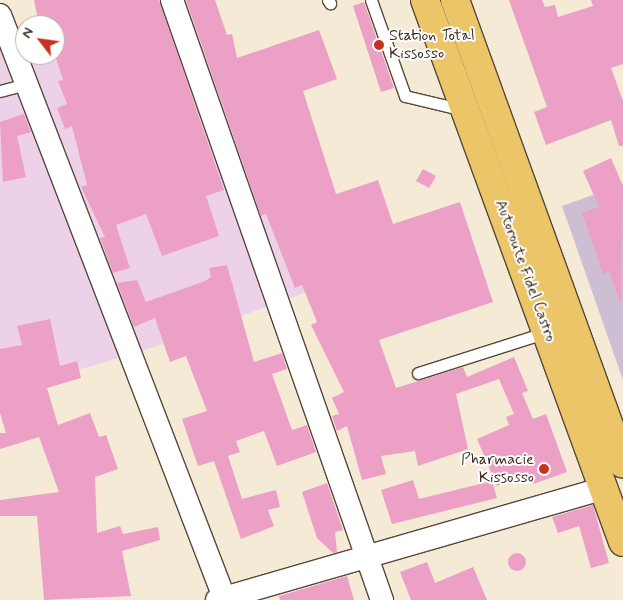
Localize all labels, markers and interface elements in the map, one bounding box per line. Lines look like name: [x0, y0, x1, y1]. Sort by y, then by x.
north arrow: [15, 15, 65, 65]
text: N: [18, 24, 38, 42]
place label: Station Total Kissosso: [389, 26, 471, 64]
marker: Station Total Kissosso: [373, 39, 385, 51]
street label: Autoroute Fidel Castro: [490, 197, 560, 345]
place label: Pharmacie Kissosso: [461, 450, 534, 488]
marker: Pharmacie Kissosso: [538, 463, 550, 475]

